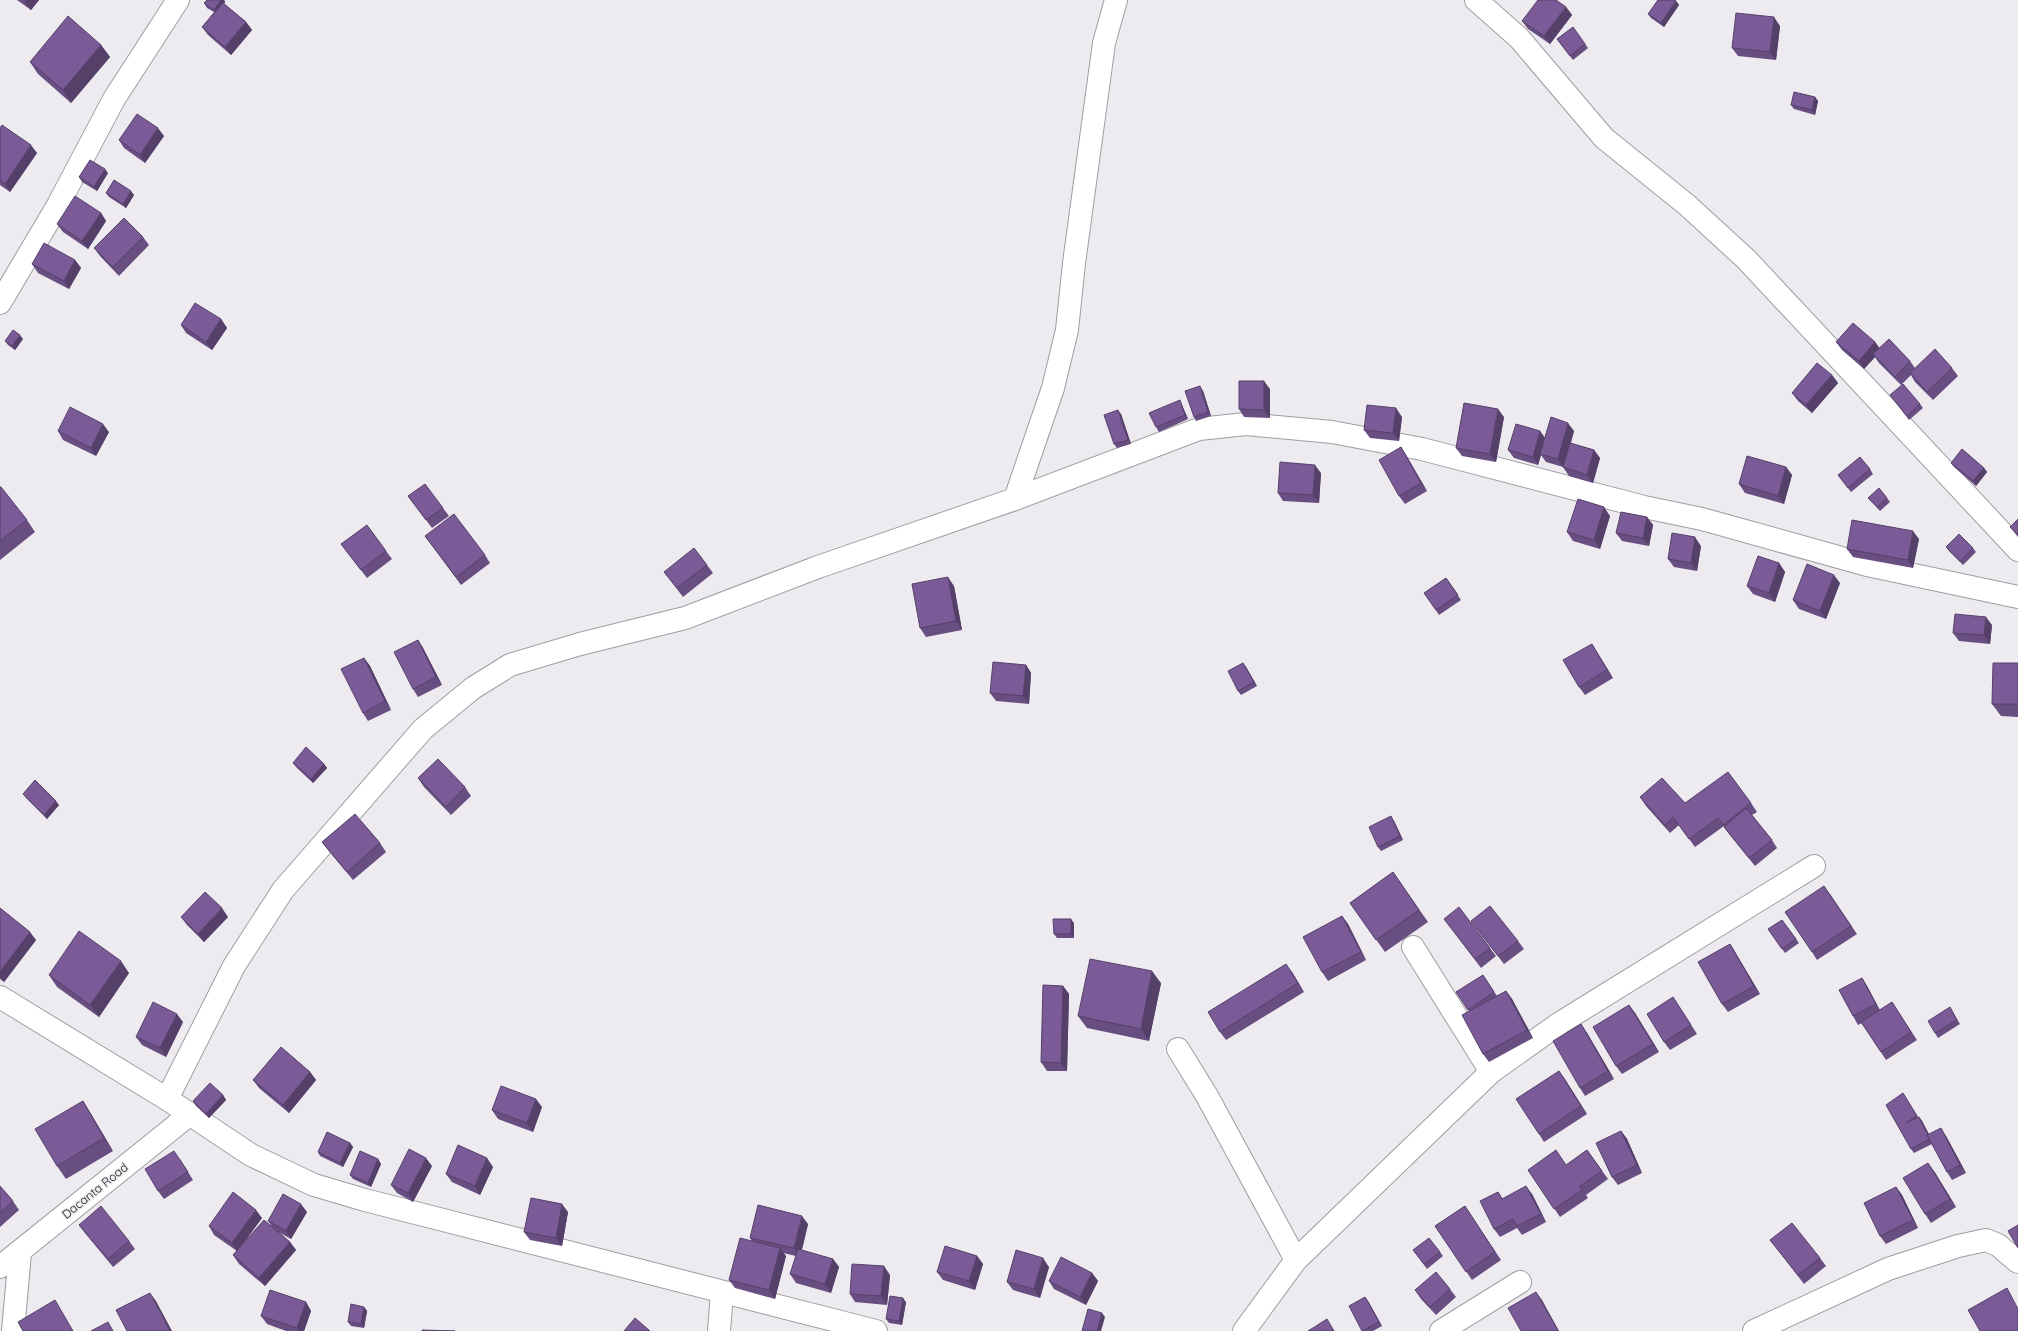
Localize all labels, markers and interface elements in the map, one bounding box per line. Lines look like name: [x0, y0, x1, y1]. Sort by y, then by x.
street label: Dacanta Road: [59, 1159, 131, 1222]

